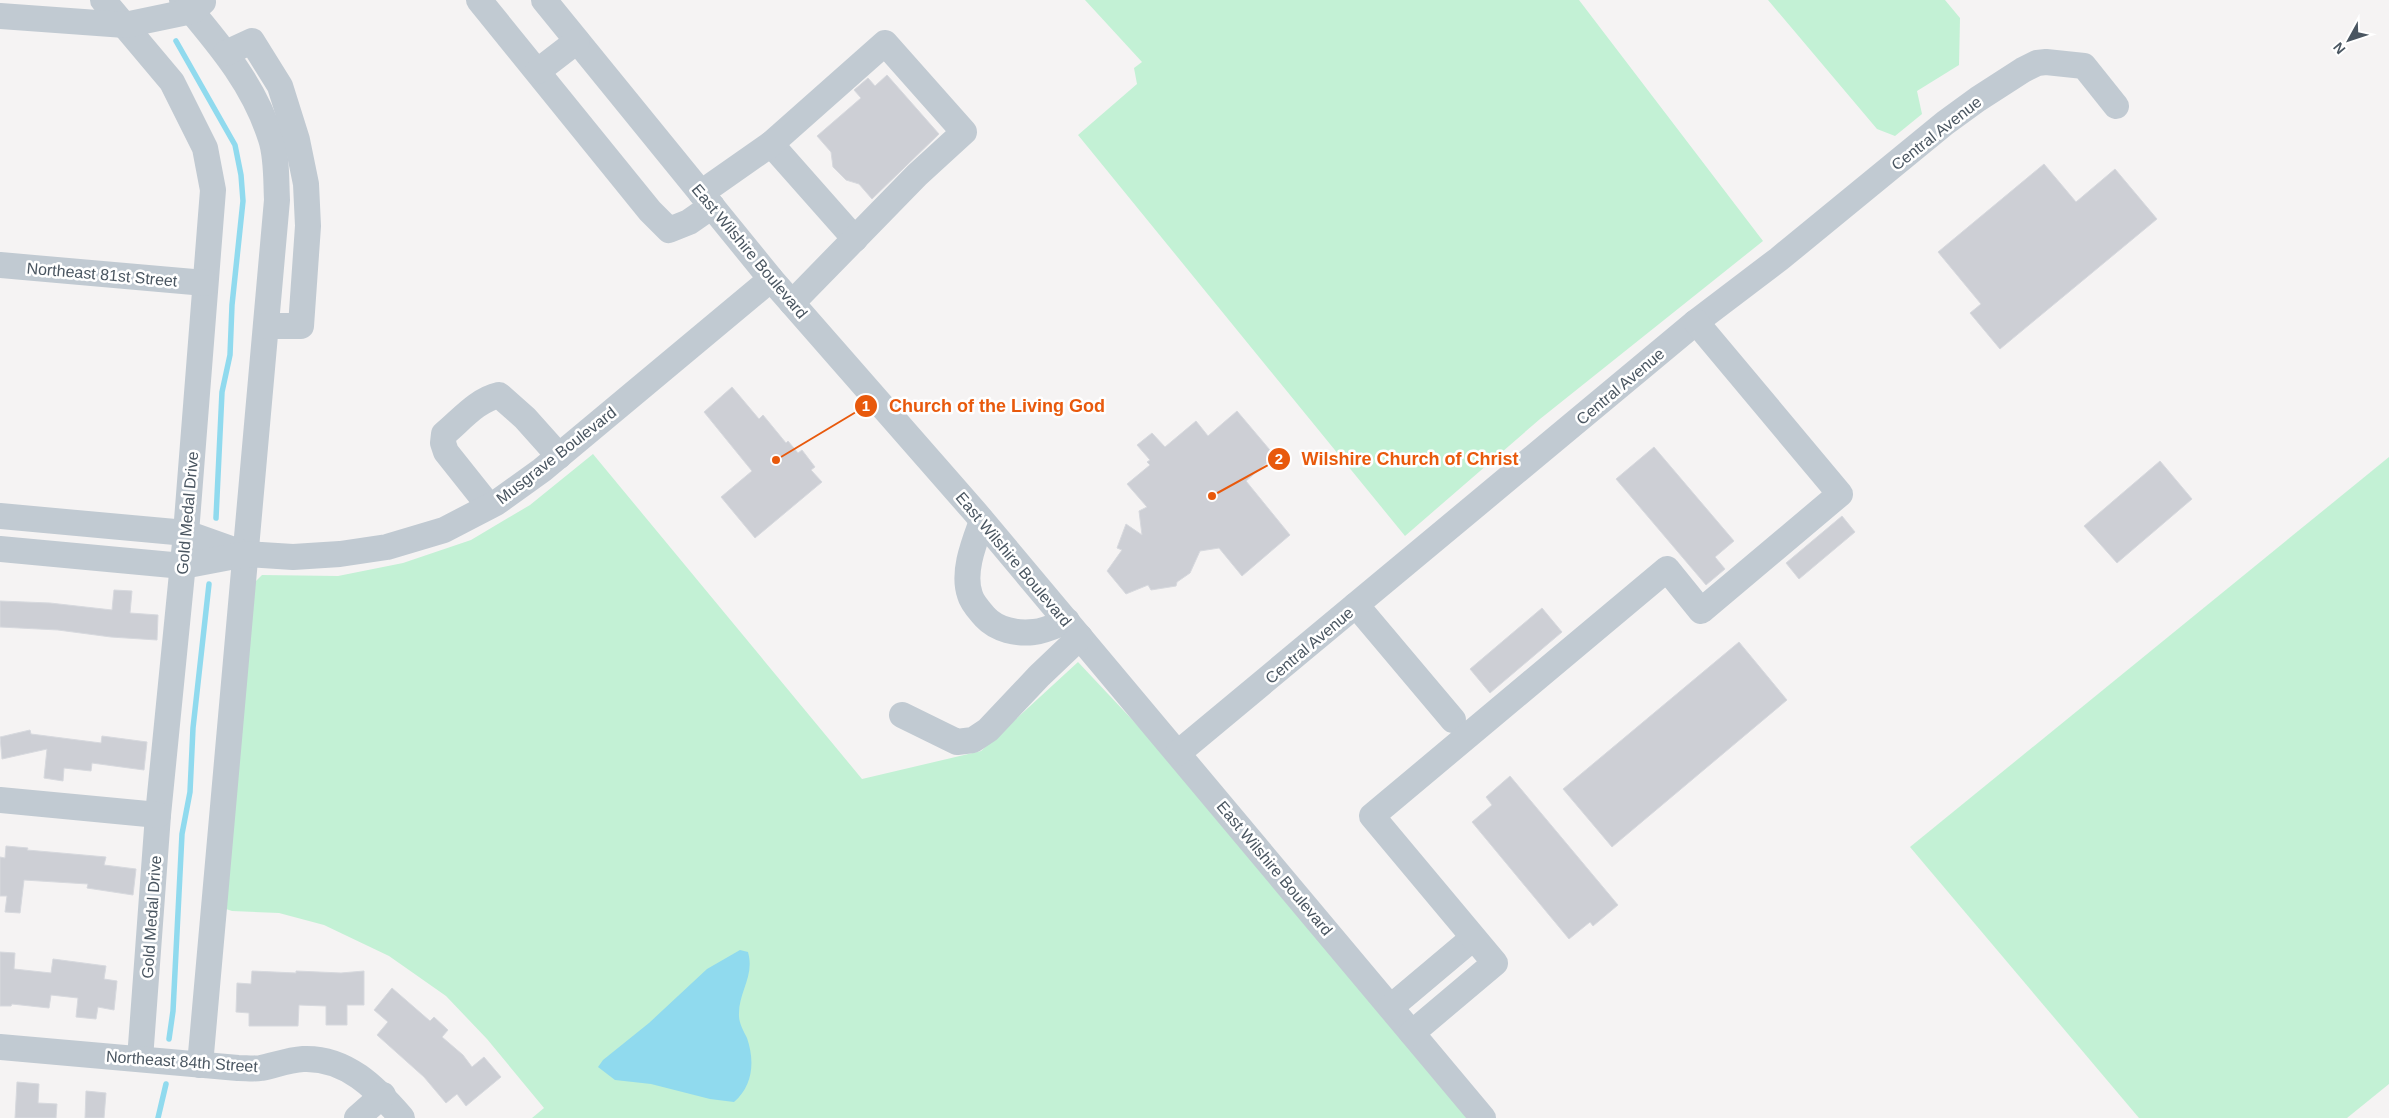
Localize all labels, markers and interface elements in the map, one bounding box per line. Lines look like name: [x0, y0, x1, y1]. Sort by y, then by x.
north arrow: [2324, 15, 2374, 65]
text: N: [2330, 39, 2348, 57]
street label: Central Avenue: [1888, 93, 1985, 174]
street label: East Wilshire Boulevard: [689, 181, 811, 322]
street label: Northeast 81st Street: [26, 259, 179, 290]
street label: Central Avenue: [1573, 345, 1668, 428]
callout: Church of the Living God: [854, 389, 1115, 422]
text: Church of the Living God: [889, 396, 1105, 416]
text: 1: [862, 397, 870, 414]
street label: Musgrave Boulevard: [493, 404, 619, 507]
callout: Wilshire Church of Christ: [1267, 442, 1529, 475]
text: Wilshire Church of Christ: [1302, 449, 1518, 469]
text: 2: [1275, 450, 1283, 467]
street label: Gold Medal Drive: [174, 451, 201, 575]
street label: East Wilshire Boulevard: [953, 489, 1075, 630]
street label: Central Avenue: [1262, 604, 1357, 687]
street label: East Wilshire Boulevard: [1214, 798, 1336, 939]
street label: Gold Medal Drive: [139, 855, 164, 979]
street label: Northeast 84th Street: [106, 1048, 259, 1075]

